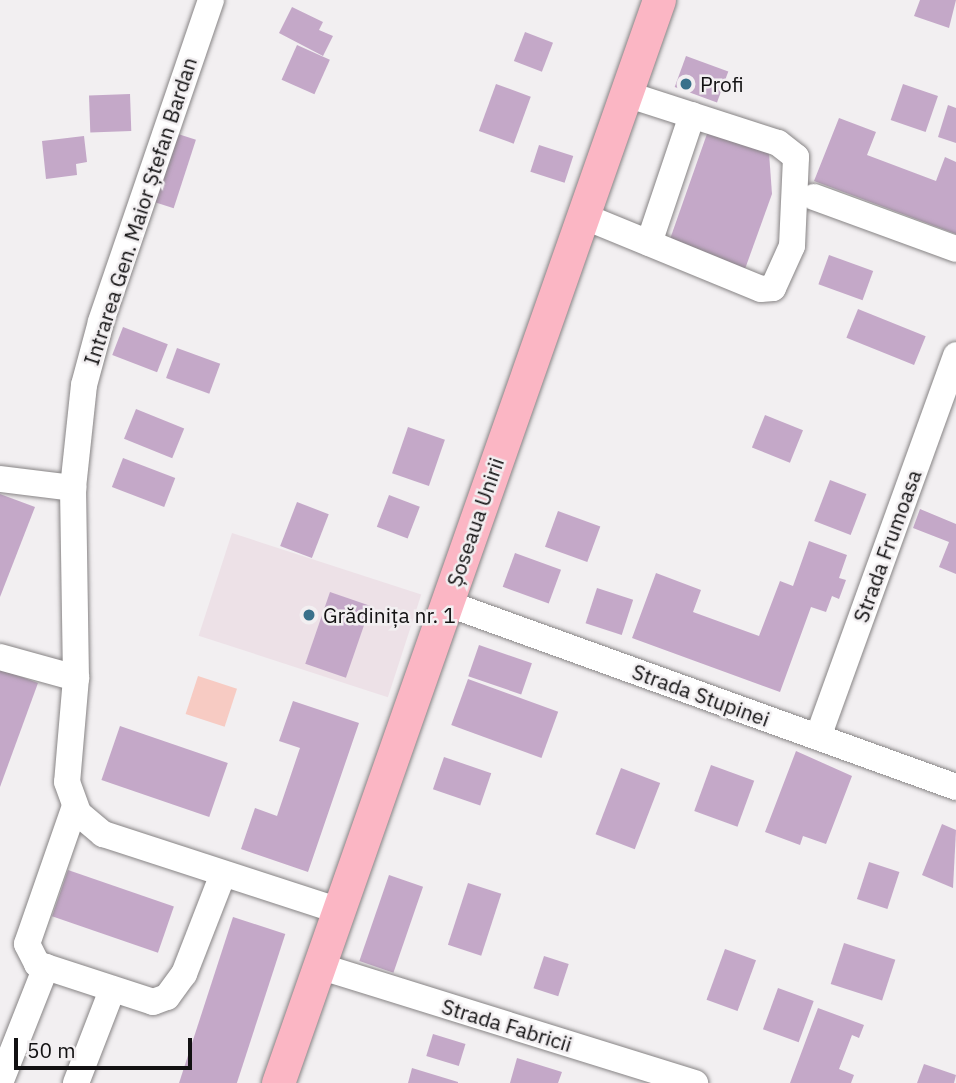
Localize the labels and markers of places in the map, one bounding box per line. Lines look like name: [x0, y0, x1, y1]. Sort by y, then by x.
place label: Profi: [700, 71, 744, 97]
marker: Profi: [678, 76, 694, 92]
place label: Grădinița nr. 1: [323, 602, 456, 628]
marker: Grădinița nr. 1: [301, 607, 317, 623]

